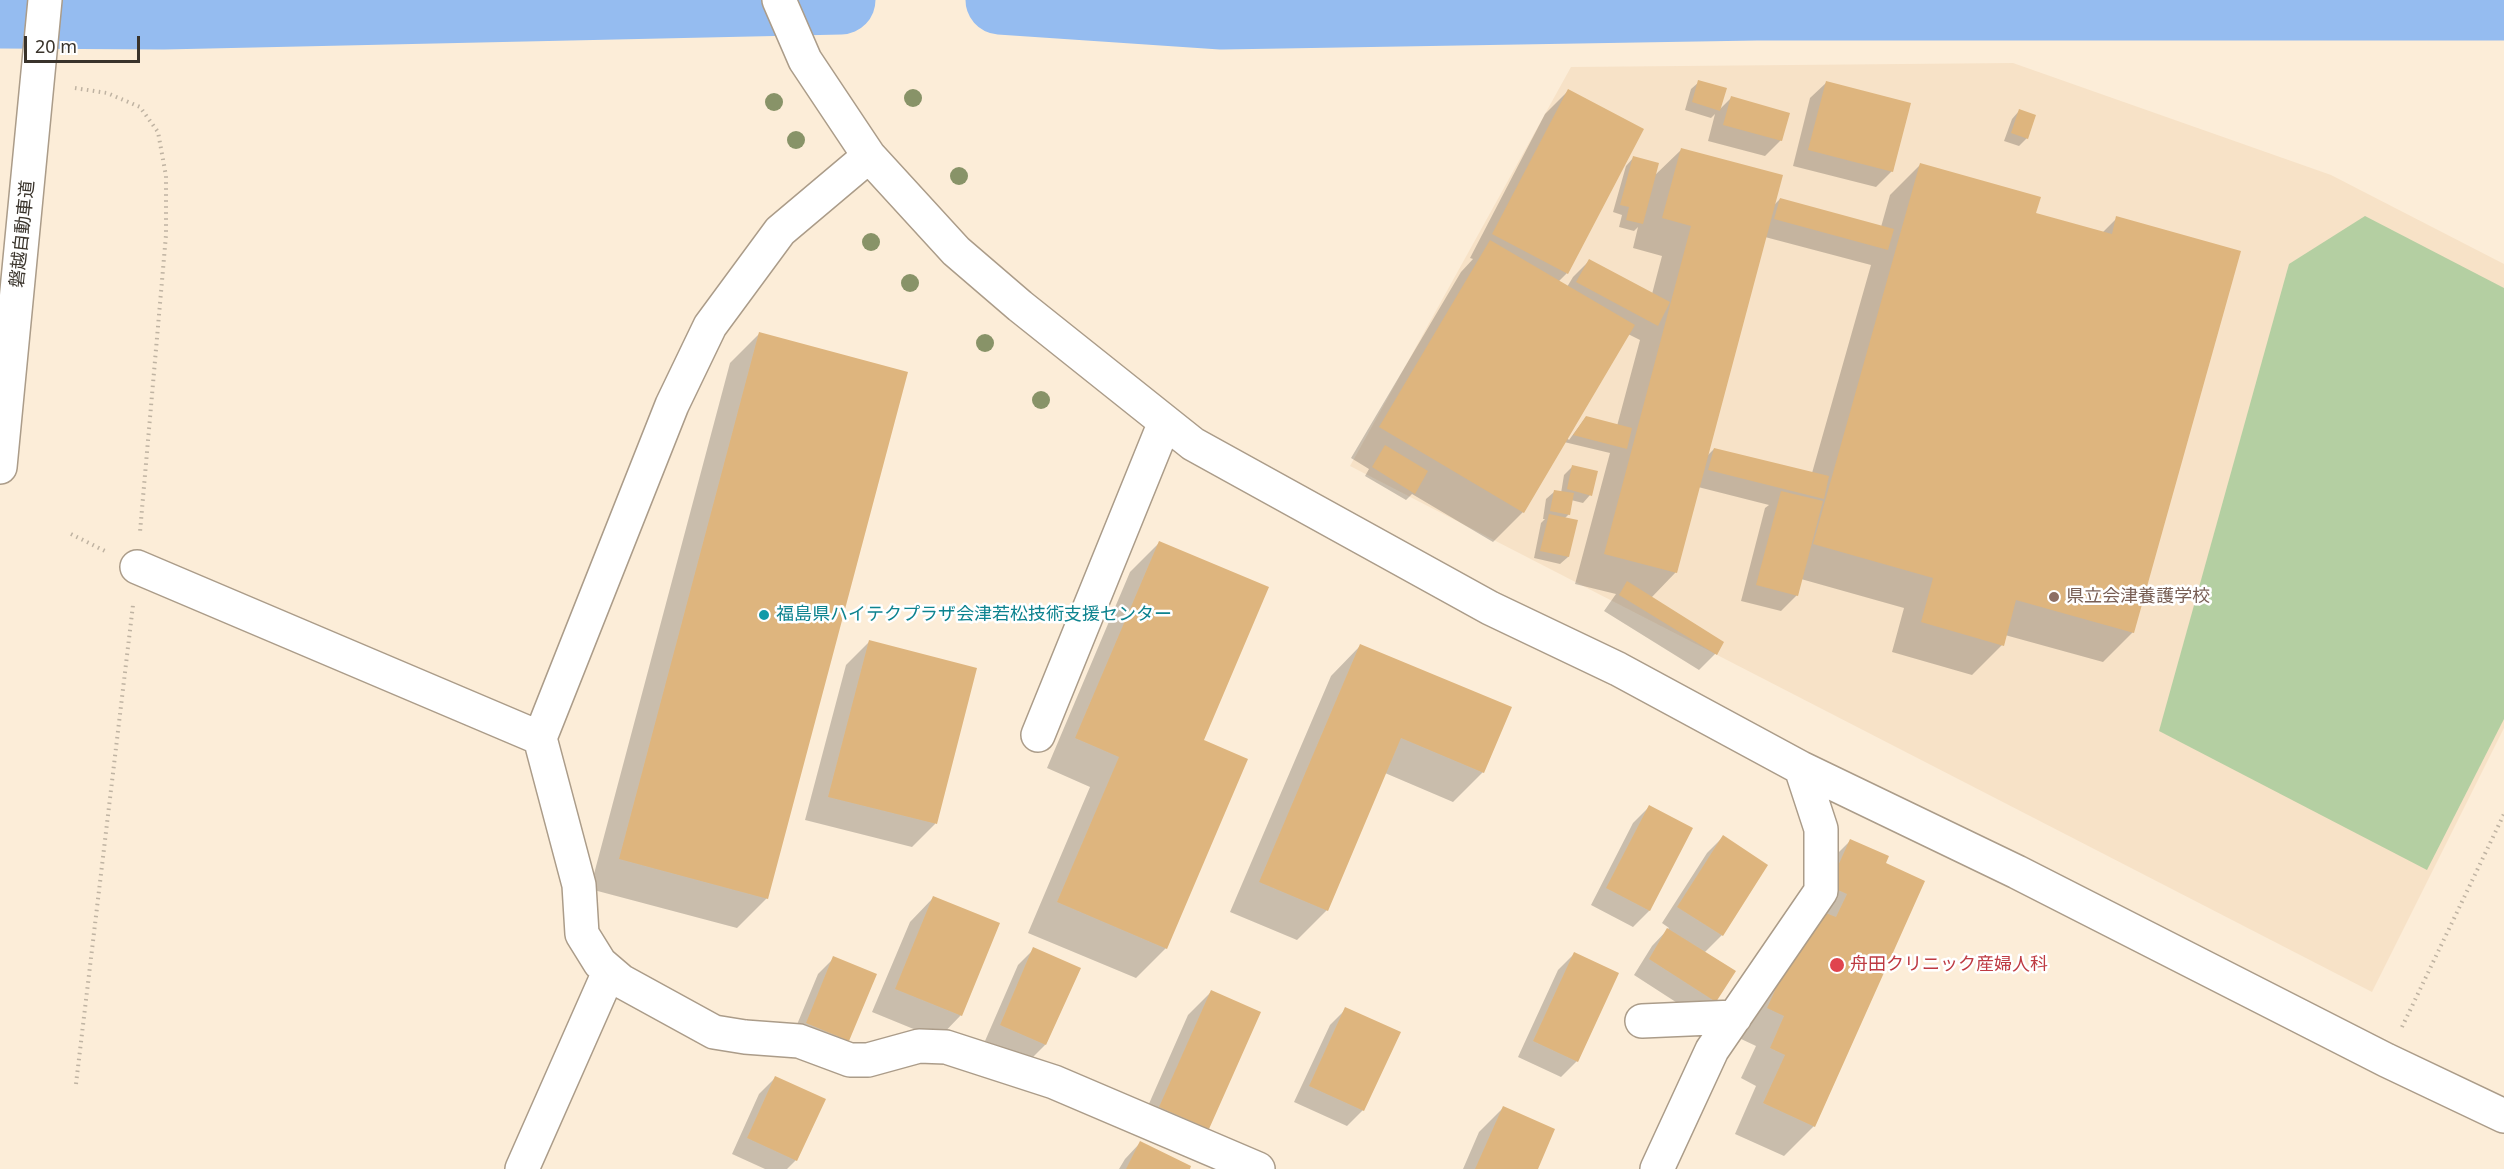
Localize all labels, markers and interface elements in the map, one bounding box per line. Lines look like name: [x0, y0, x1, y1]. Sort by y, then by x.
scale bar: [27, 24, 142, 62]
text: 20 m: [35, 34, 77, 58]
street label: 磐越自動車道: [7, 179, 39, 289]
place label: 県立会津養護学校: [2066, 586, 2210, 608]
marker: 県立会津養護学校: [2047, 590, 2061, 604]
place label: 福島県ハイテクプラザ会津若松技術支援センター: [776, 604, 1172, 626]
marker: 福島県ハイテクプラザ会津若松技術支援センター: [757, 608, 771, 622]
place label: 舟田クリニック産婦人科: [1850, 954, 2048, 976]
marker: 舟田クリニック産婦人科: [1828, 956, 1846, 974]

